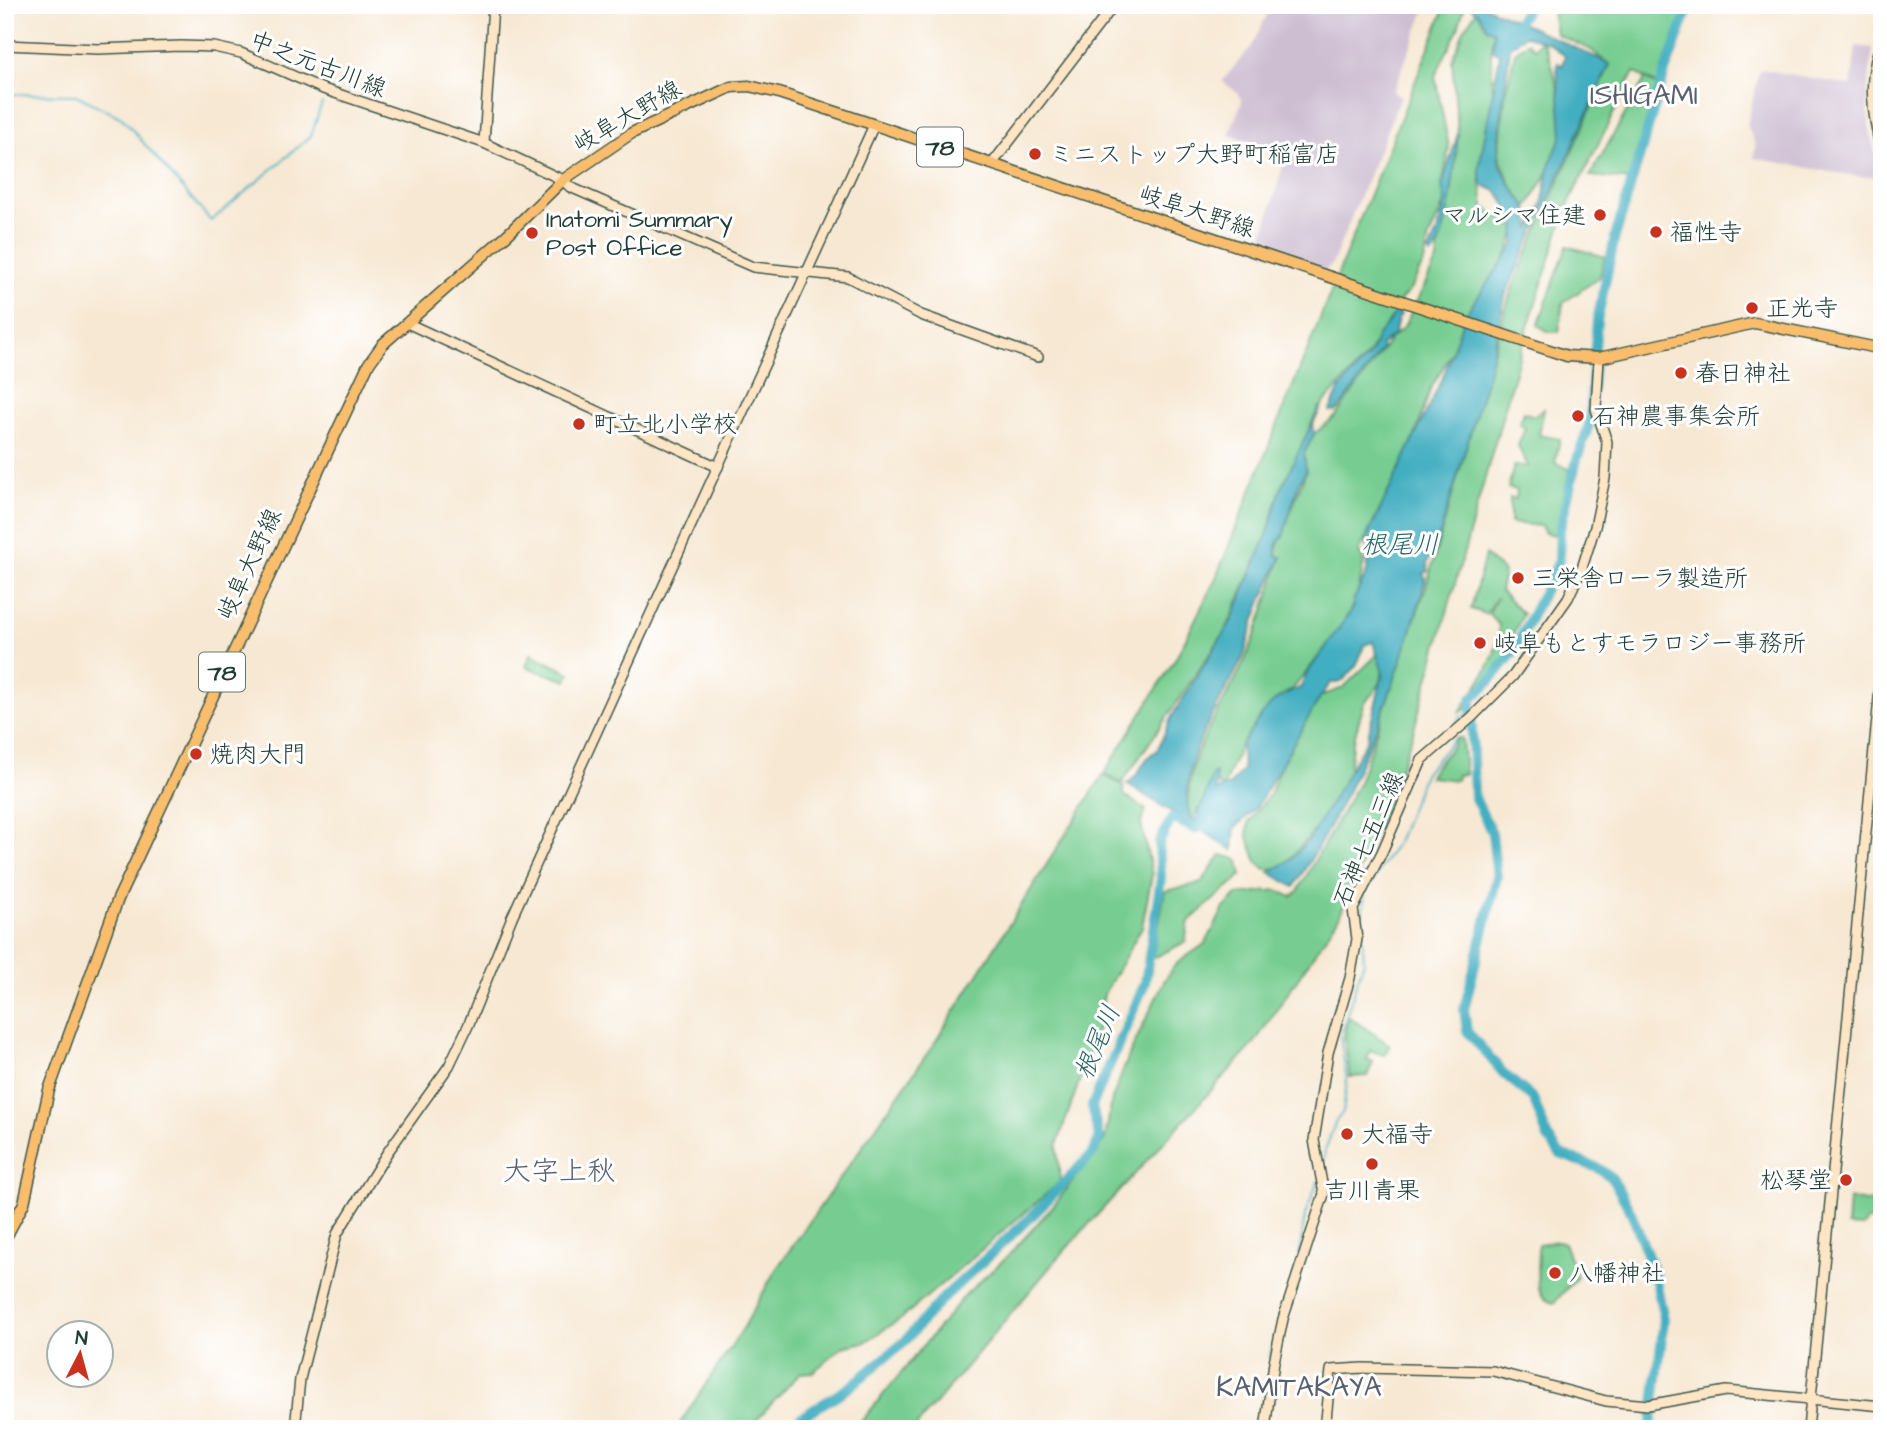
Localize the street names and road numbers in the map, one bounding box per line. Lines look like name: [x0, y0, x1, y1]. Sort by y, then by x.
street label: 中之元古川線: [244, 23, 391, 107]
street label: 岐阜大野線: [567, 72, 688, 162]
road number: 78: [917, 128, 963, 166]
street label: 岐阜大野線: [1134, 177, 1259, 247]
street label: 岐阜大野線: [209, 503, 291, 626]
road number: 78: [199, 652, 245, 692]
street label: 石神七五三線: [1325, 766, 1413, 912]

